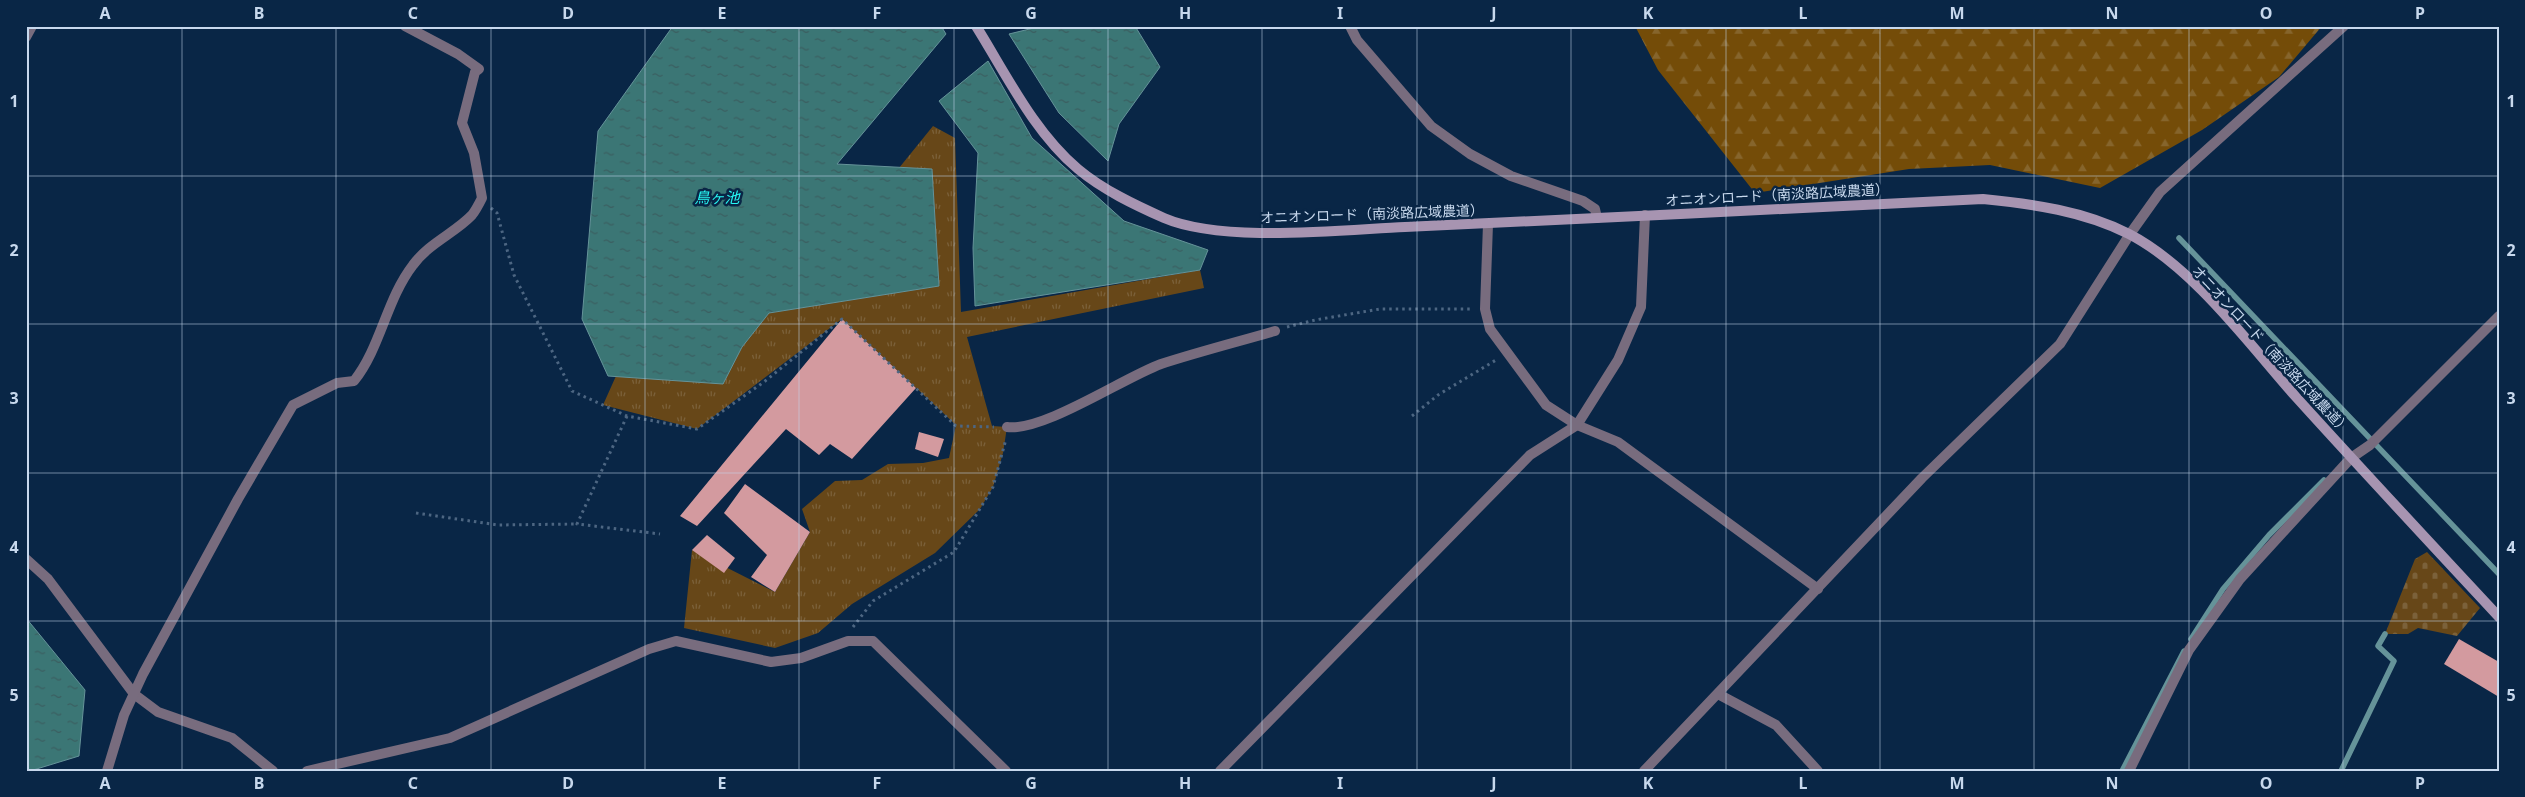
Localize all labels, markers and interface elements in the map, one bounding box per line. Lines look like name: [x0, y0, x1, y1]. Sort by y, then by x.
text: A: [99, 2, 111, 24]
text: B: [254, 2, 264, 24]
text: C: [408, 2, 418, 24]
text: D: [562, 2, 574, 24]
text: E: [718, 2, 727, 24]
text: F: [873, 2, 881, 24]
text: G: [1025, 2, 1037, 24]
text: H: [1179, 2, 1191, 24]
text: I: [1337, 2, 1343, 24]
text: J: [1489, 2, 1497, 24]
text: K: [1643, 2, 1654, 24]
text: L: [1799, 2, 1808, 24]
text: M: [1949, 2, 1965, 24]
text: N: [2105, 2, 2119, 24]
text: O: [2260, 2, 2272, 24]
text: P: [2415, 2, 2425, 24]
text: 1: [9, 90, 19, 112]
text: 1: [2506, 90, 2516, 112]
street label: オニオンロード（南淡路広域農道）: [1665, 179, 1889, 210]
water label: 鳥ヶ池: [694, 187, 741, 207]
street label: オニオンロード（南淡路広域農道）: [1260, 200, 1484, 227]
text: 2: [9, 239, 19, 261]
text: 2: [2506, 239, 2516, 261]
street label: オニオンロード（南淡路広域農道）: [2188, 261, 2355, 438]
text: 3: [9, 387, 19, 409]
text: 3: [2506, 387, 2516, 409]
text: 4: [9, 536, 19, 558]
text: 4: [2506, 536, 2516, 558]
text: 5: [9, 684, 19, 706]
text: 5: [2506, 684, 2516, 706]
text: A: [99, 772, 111, 794]
text: B: [254, 772, 264, 794]
text: C: [408, 772, 418, 794]
text: D: [562, 772, 574, 794]
text: E: [718, 772, 727, 794]
text: F: [873, 772, 881, 794]
text: G: [1025, 772, 1037, 794]
text: H: [1179, 772, 1191, 794]
text: I: [1337, 772, 1343, 794]
text: J: [1489, 772, 1497, 794]
text: K: [1643, 772, 1654, 794]
text: L: [1799, 772, 1808, 794]
text: M: [1949, 772, 1965, 794]
text: N: [2105, 772, 2119, 794]
text: O: [2260, 772, 2272, 794]
text: P: [2415, 772, 2425, 794]

